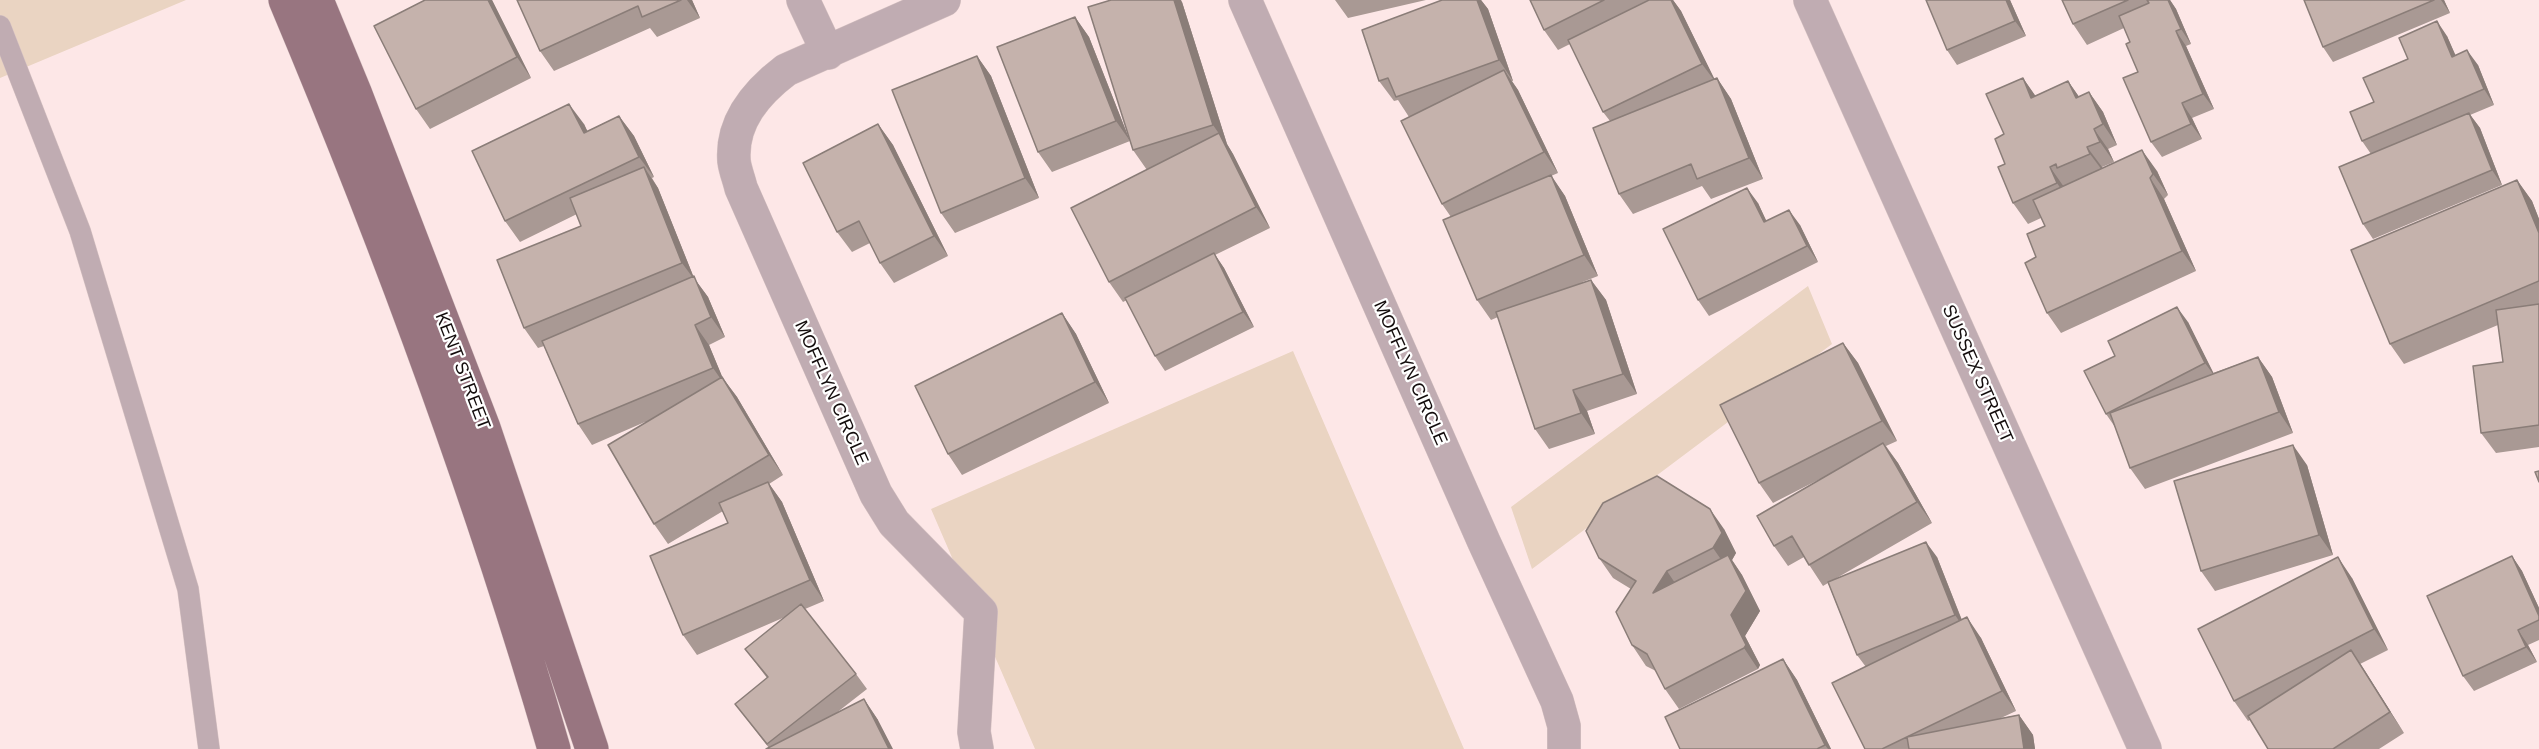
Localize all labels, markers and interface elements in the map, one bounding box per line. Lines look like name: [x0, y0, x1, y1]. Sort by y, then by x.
street label: MOFFLYN CIRCLE: [1368, 297, 1452, 449]
street label: SUSSEX STREET: [1937, 302, 2017, 446]
street label: KENT STREET: [430, 309, 494, 433]
street label: MOFFLYN CIRCLE: [789, 317, 873, 469]

